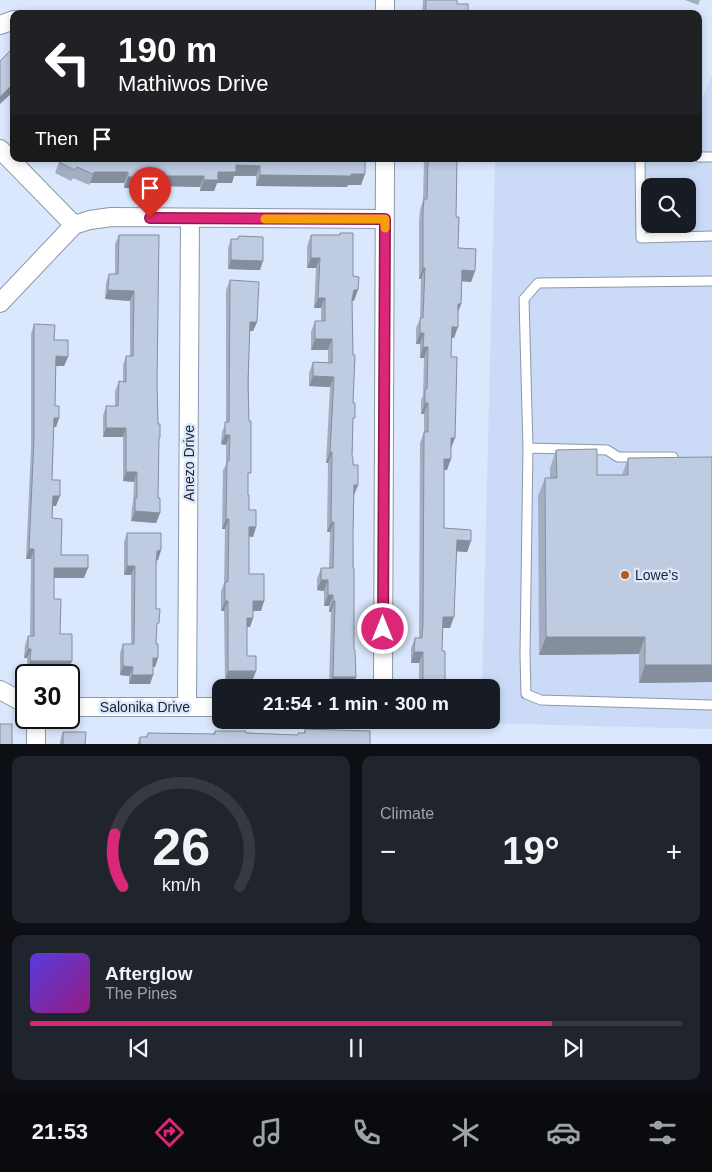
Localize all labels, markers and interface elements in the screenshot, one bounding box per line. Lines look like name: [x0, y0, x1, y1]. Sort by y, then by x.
icon: left: [35, 30, 100, 95]
text: 190 m: [118, 30, 217, 69]
text: Mathiwos Drive: [118, 71, 268, 96]
icon: arrive: [88, 125, 116, 153]
text: Then: [35, 128, 78, 149]
pin: [129, 167, 171, 218]
icon: arrive: [136, 174, 164, 202]
map controls: [641, 178, 696, 233]
button: search: [641, 178, 696, 233]
street label: Anezo Drive: [181, 425, 197, 501]
place label: Lowe's: [635, 567, 678, 583]
marker: Lowe's: [619, 569, 631, 581]
position arrow: [356, 602, 408, 654]
speed limit sign: 30: [15, 664, 80, 729]
text: 21:54 · 1 min · 300 m: [263, 693, 449, 714]
street label: Salonika Drive: [100, 699, 190, 715]
text: Climate: [380, 805, 434, 822]
text: 26: [152, 818, 210, 876]
text: 19°: [502, 830, 560, 872]
text: −: [380, 836, 396, 867]
text: +: [666, 836, 682, 867]
text: km/h: [162, 875, 200, 895]
text: Afterglow: [105, 963, 193, 984]
text: The Pines: [105, 985, 177, 1002]
icon: previous: [125, 1034, 153, 1062]
icon: pause: [342, 1034, 370, 1062]
icon: next: [559, 1034, 587, 1062]
icon: directions: [152, 1115, 187, 1150]
icon: music: [250, 1115, 285, 1150]
icon: phone: [349, 1115, 384, 1150]
icon: climate: [448, 1115, 483, 1150]
icon: car: [546, 1115, 581, 1150]
icon: filters: [645, 1115, 680, 1150]
text: 21:53: [32, 1119, 88, 1144]

